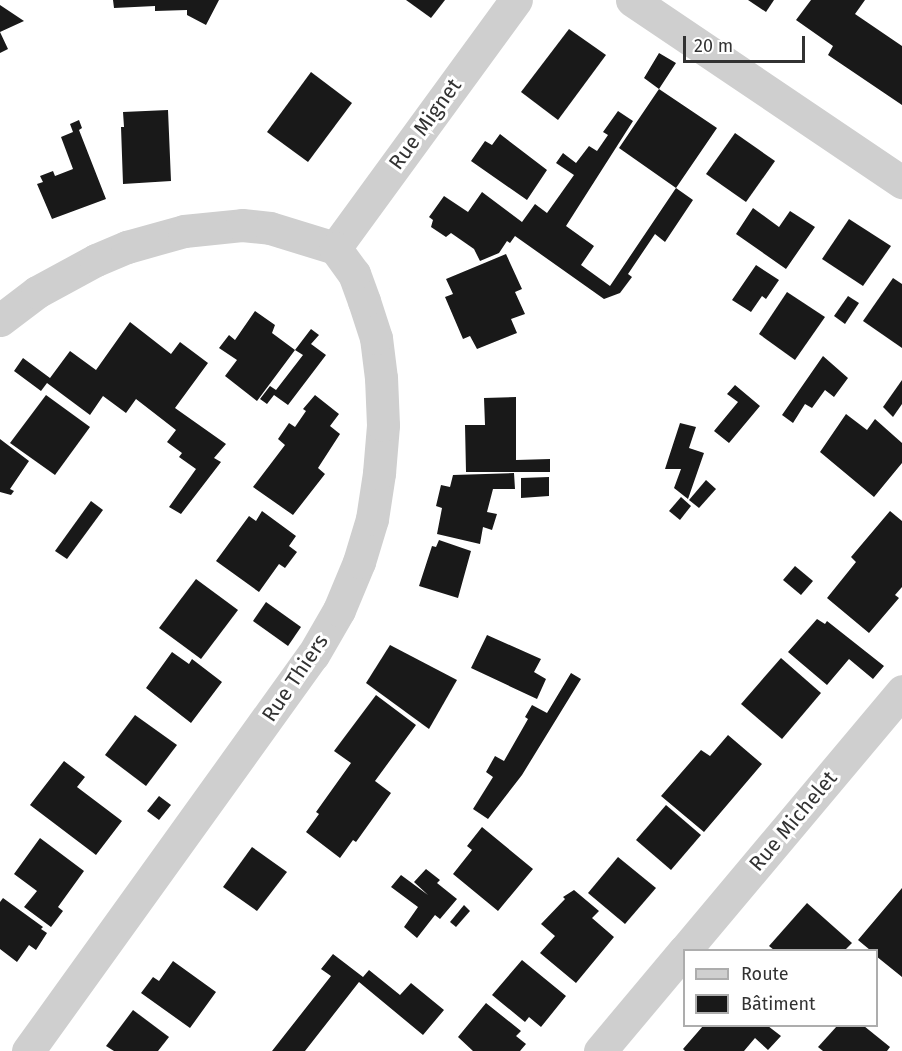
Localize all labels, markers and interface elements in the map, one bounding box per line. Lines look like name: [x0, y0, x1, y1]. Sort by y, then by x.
scale bar: [686, 24, 808, 62]
text: 20 m: [694, 35, 733, 57]
street label: Rue Mignet: [384, 74, 466, 174]
street label: Rue Thiers: [257, 629, 333, 727]
street label: Rue Michelet: [744, 766, 842, 876]
legend: [683, 949, 878, 1027]
text: Route: [741, 963, 789, 985]
text: Bâtiment: [741, 993, 816, 1015]

